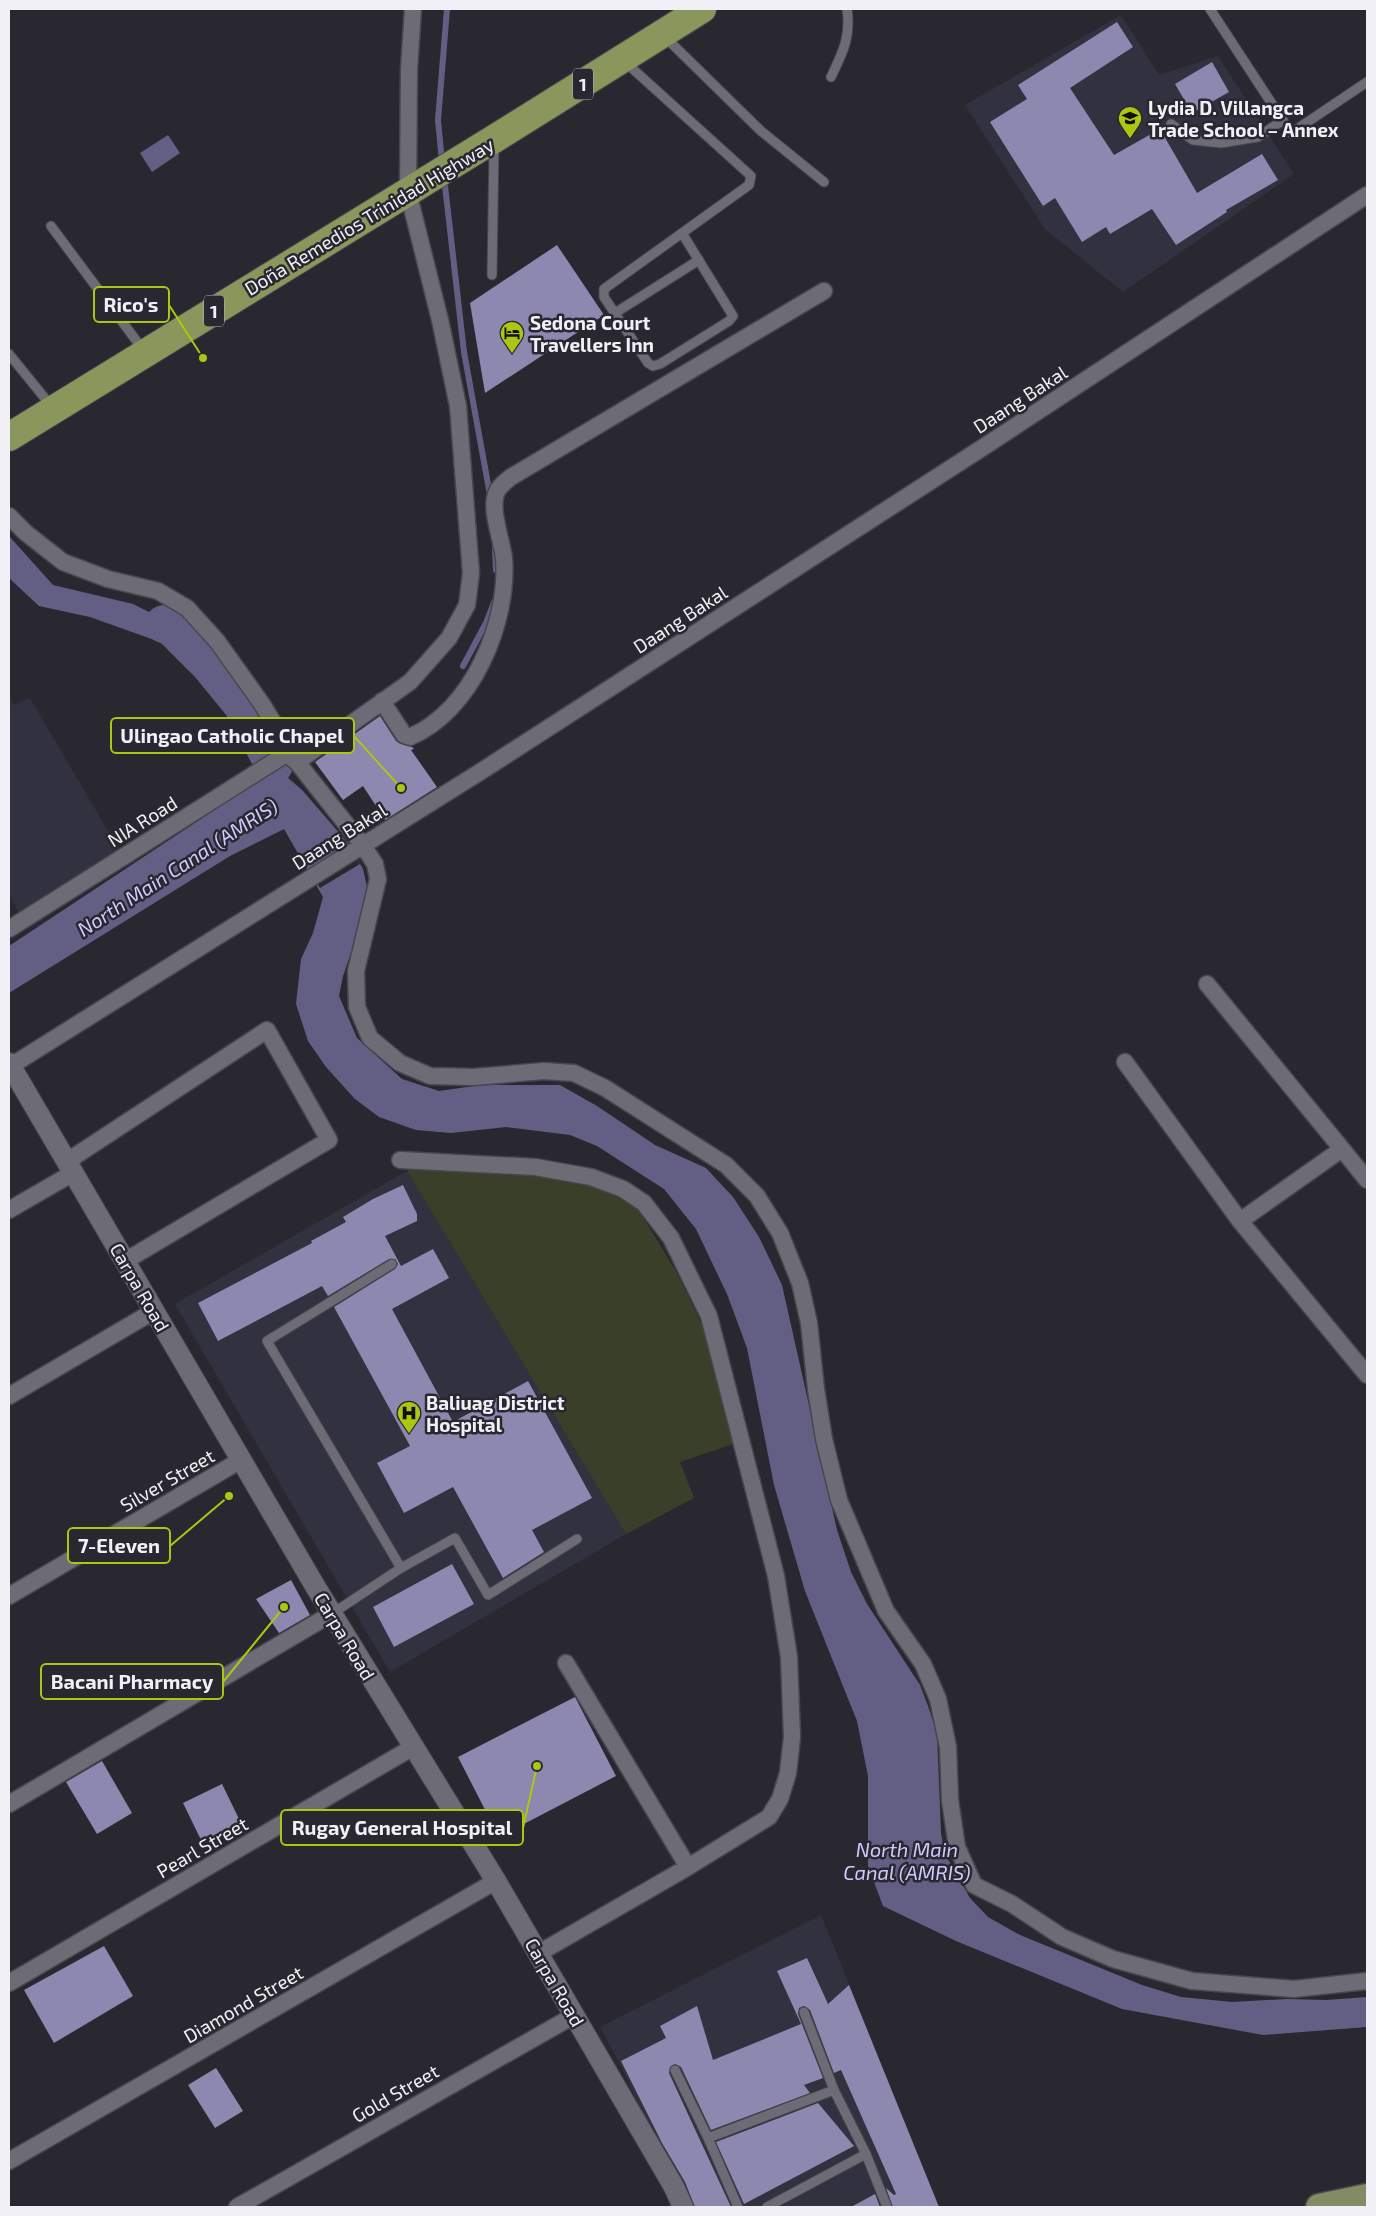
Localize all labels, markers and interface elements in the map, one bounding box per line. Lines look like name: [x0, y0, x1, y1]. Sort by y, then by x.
road number: 1: [573, 68, 593, 100]
place label: Lydia D. Villangca Trade School – Annex: [1148, 96, 1339, 141]
school or university icon: Lydia D. Villangca Trade School – Annex: [1117, 105, 1143, 139]
street label: Doña Remedios Trinidad Highway: [240, 132, 498, 300]
callout: Rico's: [94, 287, 169, 322]
text: Rico's: [104, 292, 158, 316]
road number: 1: [204, 296, 224, 326]
place label: Sedona Court Travellers Inn: [530, 311, 654, 356]
hotel icon: Sedona Court Travellers Inn: [499, 320, 525, 354]
street label: Daang Bakal: [969, 360, 1072, 438]
street label: Daang Bakal: [629, 580, 732, 658]
callout: Ulingao Catholic Chapel: [111, 718, 354, 753]
text: Ulingao Catholic Chapel: [120, 723, 344, 747]
street label: NIA Road: [103, 791, 181, 851]
water label: North Main Canal (AMRIS): [72, 793, 282, 941]
street label: Daang Bakal: [287, 798, 391, 874]
street label: Carpa Road: [105, 1239, 175, 1335]
place label: Baliuag District Hospital: [426, 1391, 565, 1436]
hospital icon: Baliuag District Hospital: [396, 1400, 422, 1434]
street label: Silver Street: [116, 1444, 218, 1516]
callout: 7-Eleven: [68, 1528, 170, 1563]
text: 7-Eleven: [78, 1533, 160, 1557]
street label: Carpa Road: [310, 1588, 380, 1684]
callout: Bacani Pharmacy: [41, 1664, 223, 1699]
text: Bacani Pharmacy: [51, 1669, 214, 1694]
callout: Rugay General Hospital: [281, 1810, 523, 1845]
street label: Pearl Street: [152, 1812, 252, 1882]
text: Rugay General Hospital: [292, 1815, 513, 1840]
water label: North Main Canal (AMRIS): [843, 1837, 971, 1884]
street label: Carpa Road: [520, 1934, 590, 2030]
street label: Diamond Street: [179, 1960, 307, 2048]
street label: Gold Street: [348, 2059, 442, 2127]

